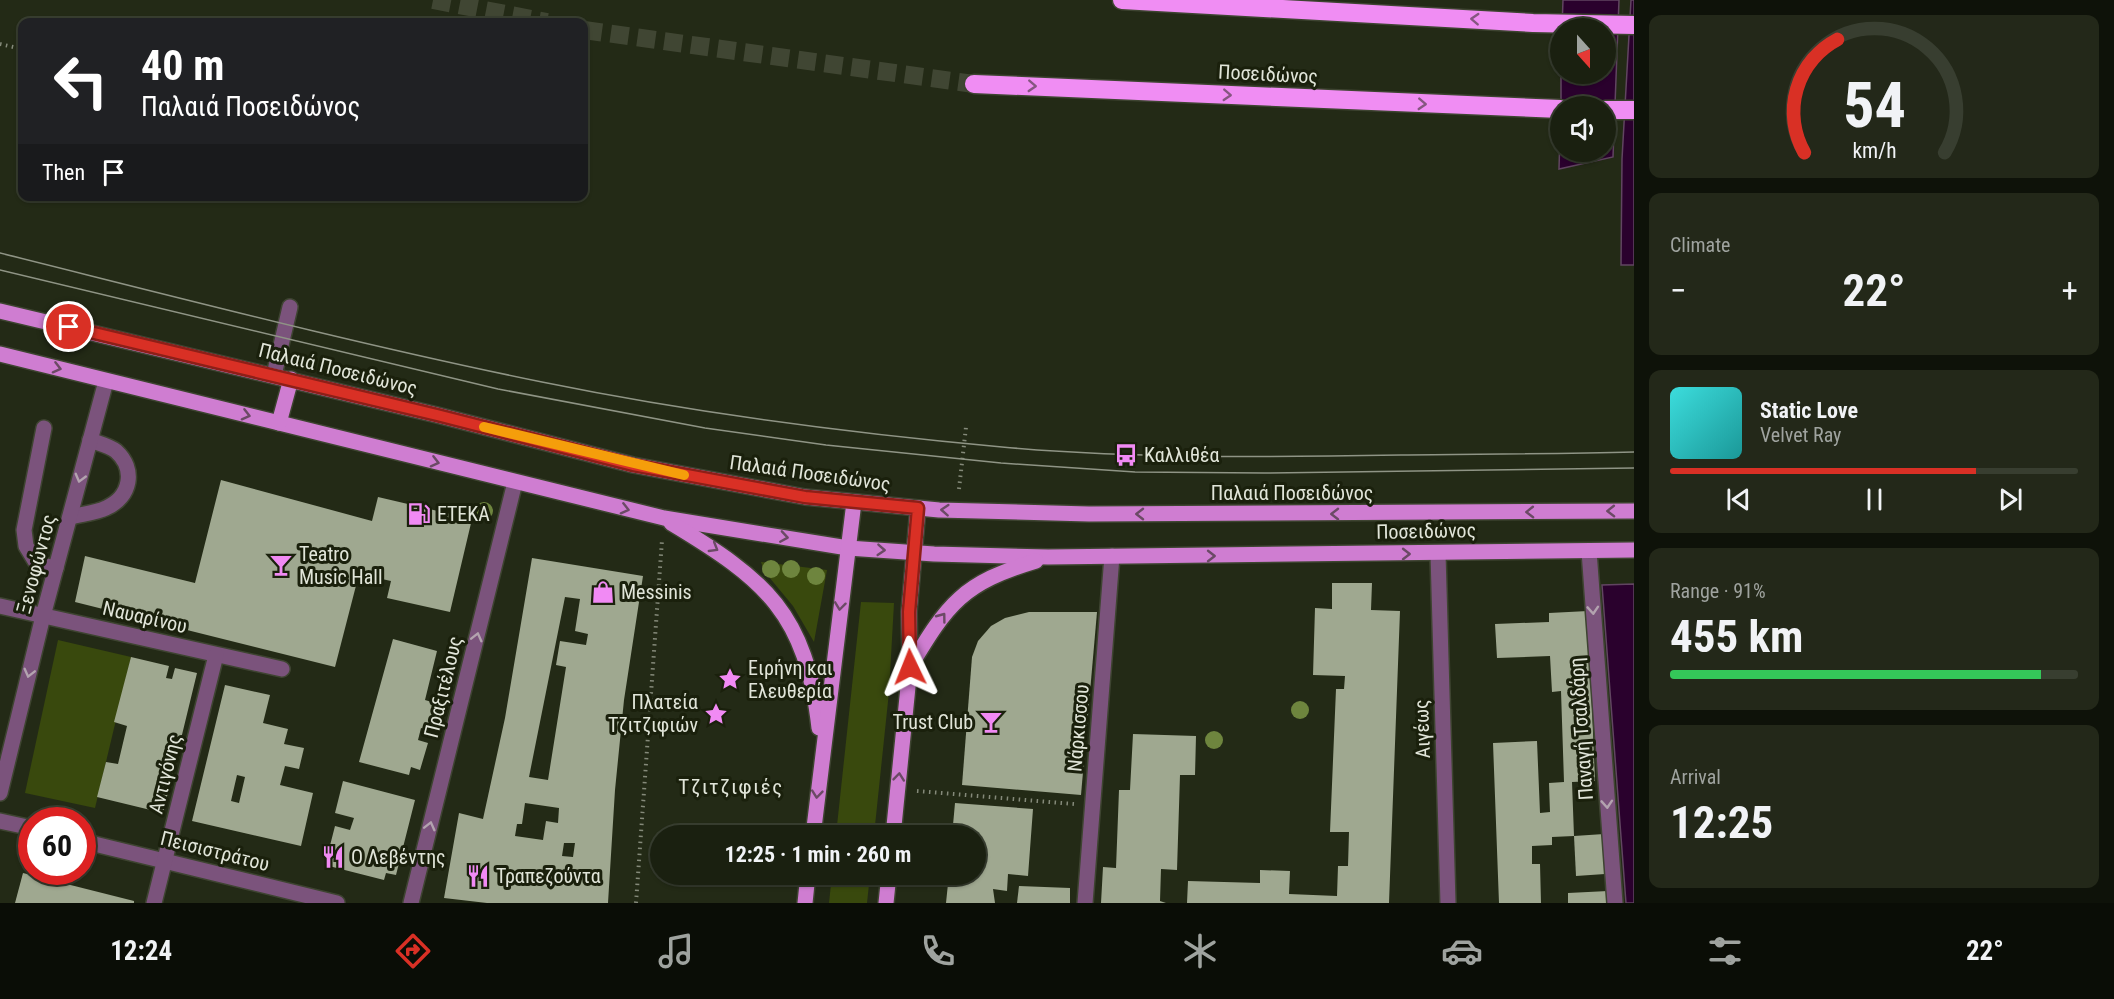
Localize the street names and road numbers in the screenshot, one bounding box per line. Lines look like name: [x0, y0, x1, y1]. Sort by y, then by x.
street label: Ποσειδώνος: [1217, 59, 1319, 89]
street label: Παλαιά Ποσειδώνος: [256, 338, 420, 400]
street label: Παλαιά Ποσειδώνος: [728, 450, 892, 496]
street label: Παλαιά Ποσειδώνος: [1211, 481, 1373, 505]
street label: Ξενοφώντος: [11, 512, 61, 616]
street label: Ποσειδώνος: [1376, 518, 1476, 544]
street label: Ναυαρίνου: [100, 596, 190, 638]
street label: Πραξιτέλους: [419, 634, 467, 740]
street label: Παναγή Τσαλδάρη: [1564, 657, 1598, 801]
street label: Νάρκισσου: [1062, 683, 1094, 773]
street label: Αιγέως: [1409, 699, 1435, 759]
street label: Αντιγόνης: [144, 732, 186, 816]
street label: Πεισιστράτου: [158, 826, 272, 876]

